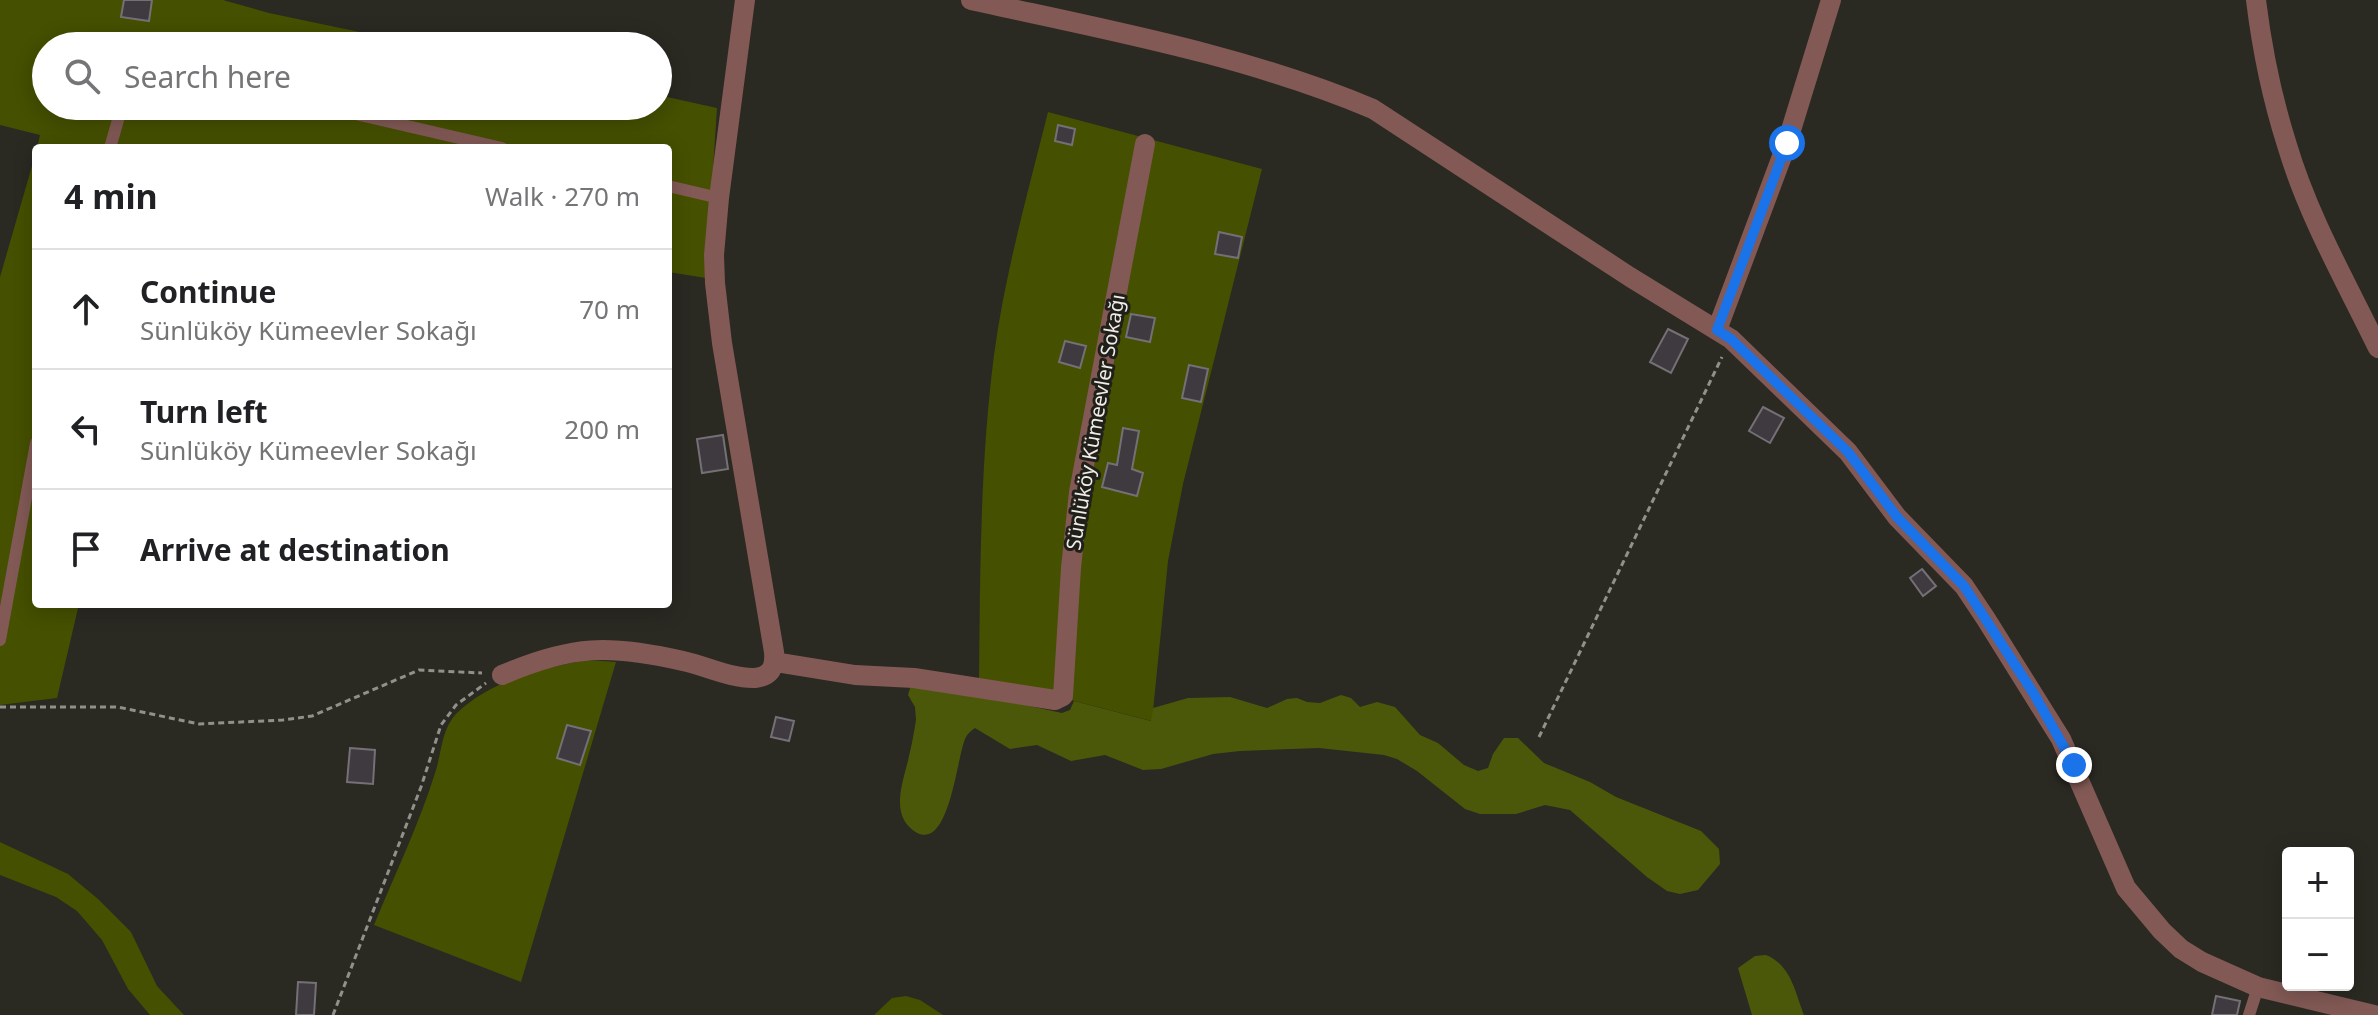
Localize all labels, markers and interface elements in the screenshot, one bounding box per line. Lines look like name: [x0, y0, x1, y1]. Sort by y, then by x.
search box: [32, 32, 672, 120]
icon: search: [60, 54, 104, 98]
text: Search here: [124, 56, 291, 97]
route start: [1769, 125, 1805, 161]
text: 4 min: [64, 173, 158, 219]
text: Walk · 270 m: [485, 178, 640, 214]
text: Continue: [140, 271, 276, 312]
icon: ahead: [64, 287, 108, 331]
text: 70 m: [579, 291, 640, 327]
street label: Sünlüköy Kümeevler Sokağı: [1059, 292, 1131, 552]
text: Sünlüköy Kümeevler Sokağı: [140, 312, 477, 348]
text: Turn left: [140, 391, 268, 432]
icon: left: [64, 407, 108, 451]
text: 200 m: [564, 411, 640, 447]
text: Sünlüköy Kümeevler Sokağı: [140, 432, 477, 468]
icon: arrive: [64, 527, 108, 571]
text: Arrive at destination: [140, 529, 450, 570]
route end: [2056, 747, 2092, 783]
map controls: [2282, 847, 2354, 991]
button: +: [2282, 847, 2354, 919]
button: −: [2282, 919, 2354, 991]

